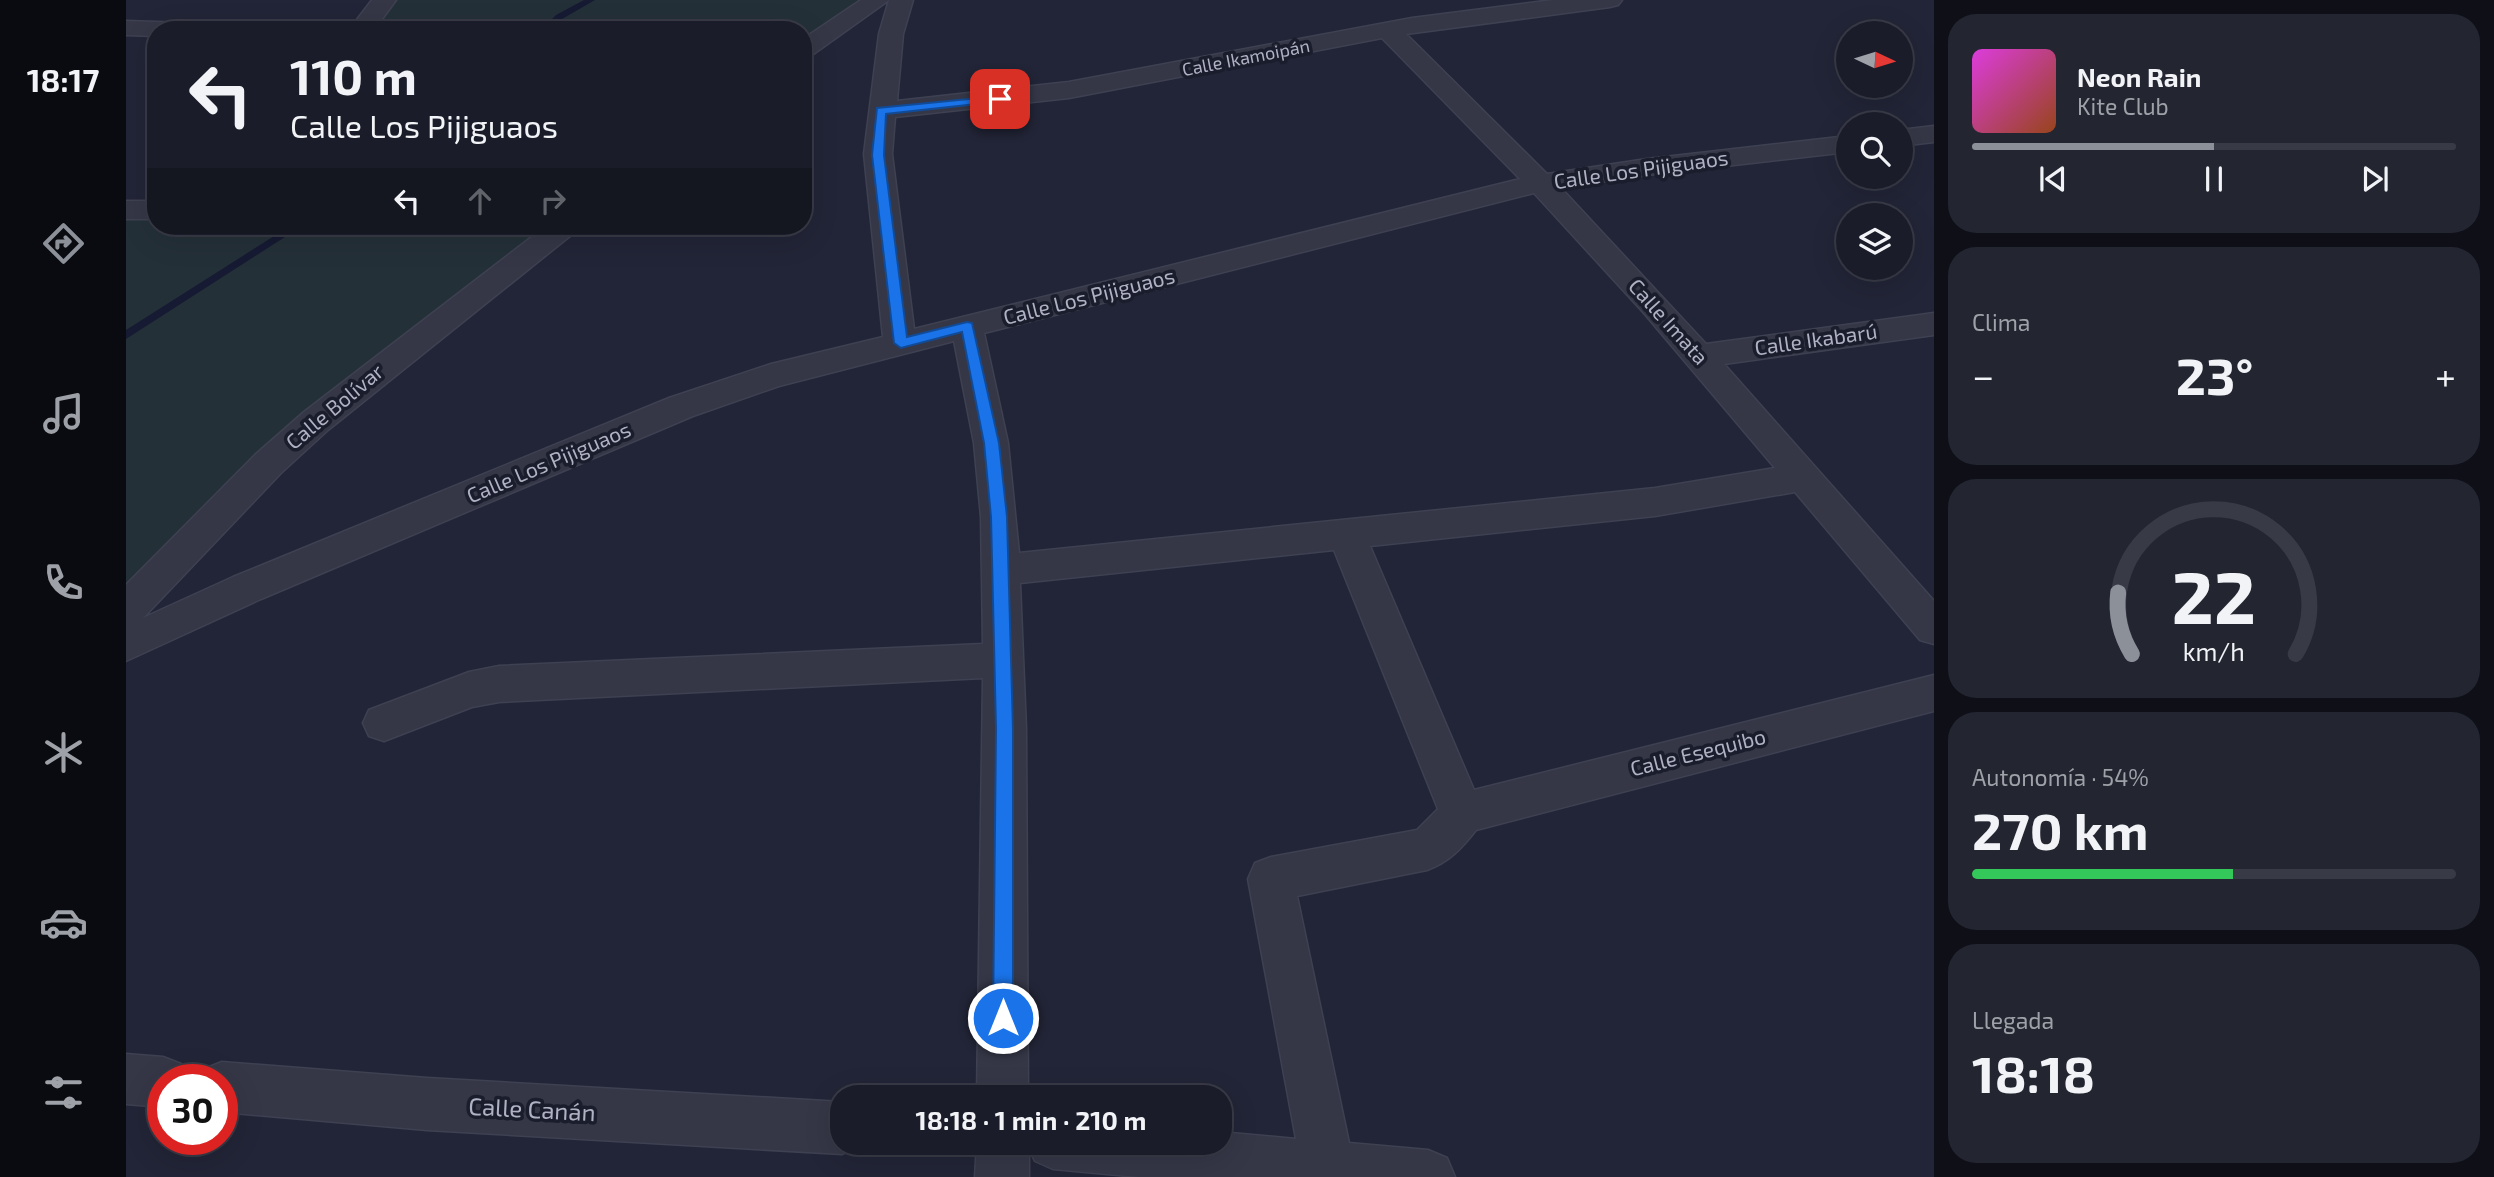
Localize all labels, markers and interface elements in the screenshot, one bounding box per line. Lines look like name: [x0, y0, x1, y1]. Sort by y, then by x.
north arrow: [1836, 21, 1913, 98]
map controls: [1836, 21, 1913, 280]
street label: Calle Ikamoipán: [1180, 34, 1311, 80]
text: 110 m: [290, 46, 417, 105]
icon: left: [175, 49, 266, 140]
text: 18:17: [27, 60, 99, 98]
text: Neon Rain: [2077, 61, 2201, 92]
pin: [970, 69, 1030, 129]
icon: arrive: [981, 80, 1019, 118]
text: Kite Club: [2077, 92, 2169, 120]
text: Calle Los Pijiguaos: [290, 106, 558, 144]
button: search: [1836, 112, 1913, 189]
street label: Calle Los Pijiguaos: [1552, 144, 1730, 194]
icon: previous: [2034, 160, 2072, 198]
icon: pause: [2195, 160, 2233, 198]
icon: next: [2356, 160, 2394, 198]
icon: left: [388, 182, 426, 220]
icon: ahead: [461, 182, 499, 220]
icon: right: [534, 182, 572, 220]
button: layers: [1836, 203, 1913, 280]
icon: directions: [39, 219, 88, 268]
street label: Calle Los Pijiguaos: [1000, 262, 1177, 330]
street label: Calle Imata: [1624, 273, 1714, 369]
text: Clima: [1972, 308, 2030, 336]
street label: Calle Ikabarú: [1753, 318, 1879, 359]
text: 23°: [2176, 343, 2253, 405]
text: −: [1972, 352, 1994, 398]
text: +: [2435, 352, 2456, 398]
street label: Calle Bolívar: [280, 358, 388, 454]
icon: music: [39, 389, 88, 438]
street label: Calle Los Pijiguaos: [463, 416, 635, 508]
text: 22: [2172, 552, 2256, 640]
icon: phone: [39, 558, 88, 607]
text: km/h: [2183, 636, 2245, 666]
street label: Calle Esequibo: [1627, 723, 1768, 780]
icon: climate: [39, 728, 88, 777]
text: Autonomía · 54%: [1972, 763, 2149, 791]
text: 270 km: [1972, 798, 2149, 860]
icon: car: [39, 898, 88, 947]
position arrow: [966, 981, 1040, 1055]
text: Llegada: [1972, 1006, 2054, 1034]
text: 18:18: [1972, 1041, 2095, 1103]
speed limit sign: 30: [147, 1064, 238, 1155]
icon: filters: [39, 1068, 88, 1117]
street label: Calle Canán: [468, 1091, 596, 1126]
text: 18:18 · 1 min · 210 m: [916, 1104, 1146, 1135]

